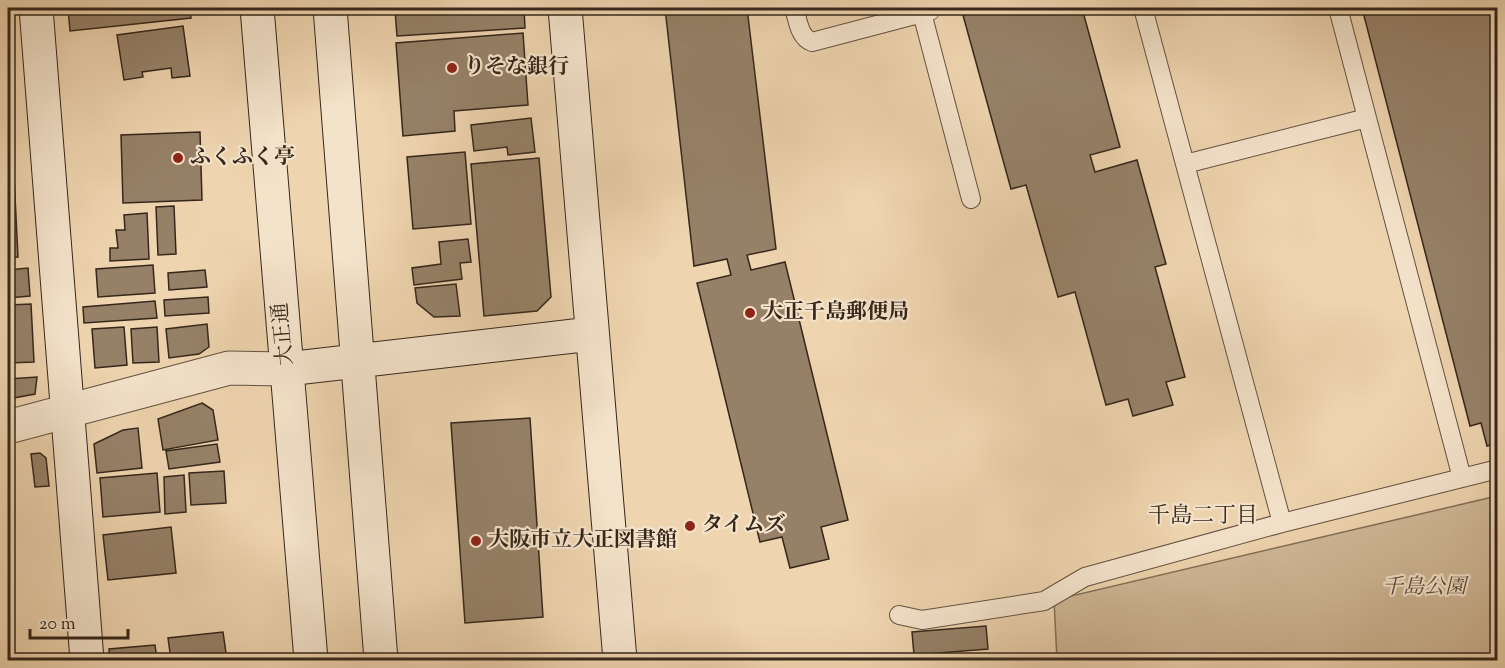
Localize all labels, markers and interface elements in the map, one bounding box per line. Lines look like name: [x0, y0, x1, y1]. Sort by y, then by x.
place label: りそな銀行: [464, 53, 569, 83]
marker: りそな銀行: [445, 61, 459, 75]
place label: ふくふく亭: [190, 143, 295, 173]
marker: ふくふく亭: [171, 151, 185, 165]
place label: 大正千島郵便局: [762, 298, 909, 328]
street label: 大正通: [266, 301, 302, 367]
marker: 大正千島郵便局: [743, 306, 757, 320]
district label: 千島二丁目: [1148, 501, 1258, 533]
place label: タイムズ: [702, 511, 786, 541]
marker: タイムズ: [683, 519, 697, 533]
place label: 大阪市立大正図書館: [488, 526, 677, 556]
marker: 大阪市立大正図書館: [469, 534, 483, 548]
park label: 千島公園: [1382, 573, 1469, 603]
scale bar: [30, 602, 128, 640]
text: 20 m: [39, 612, 76, 638]

